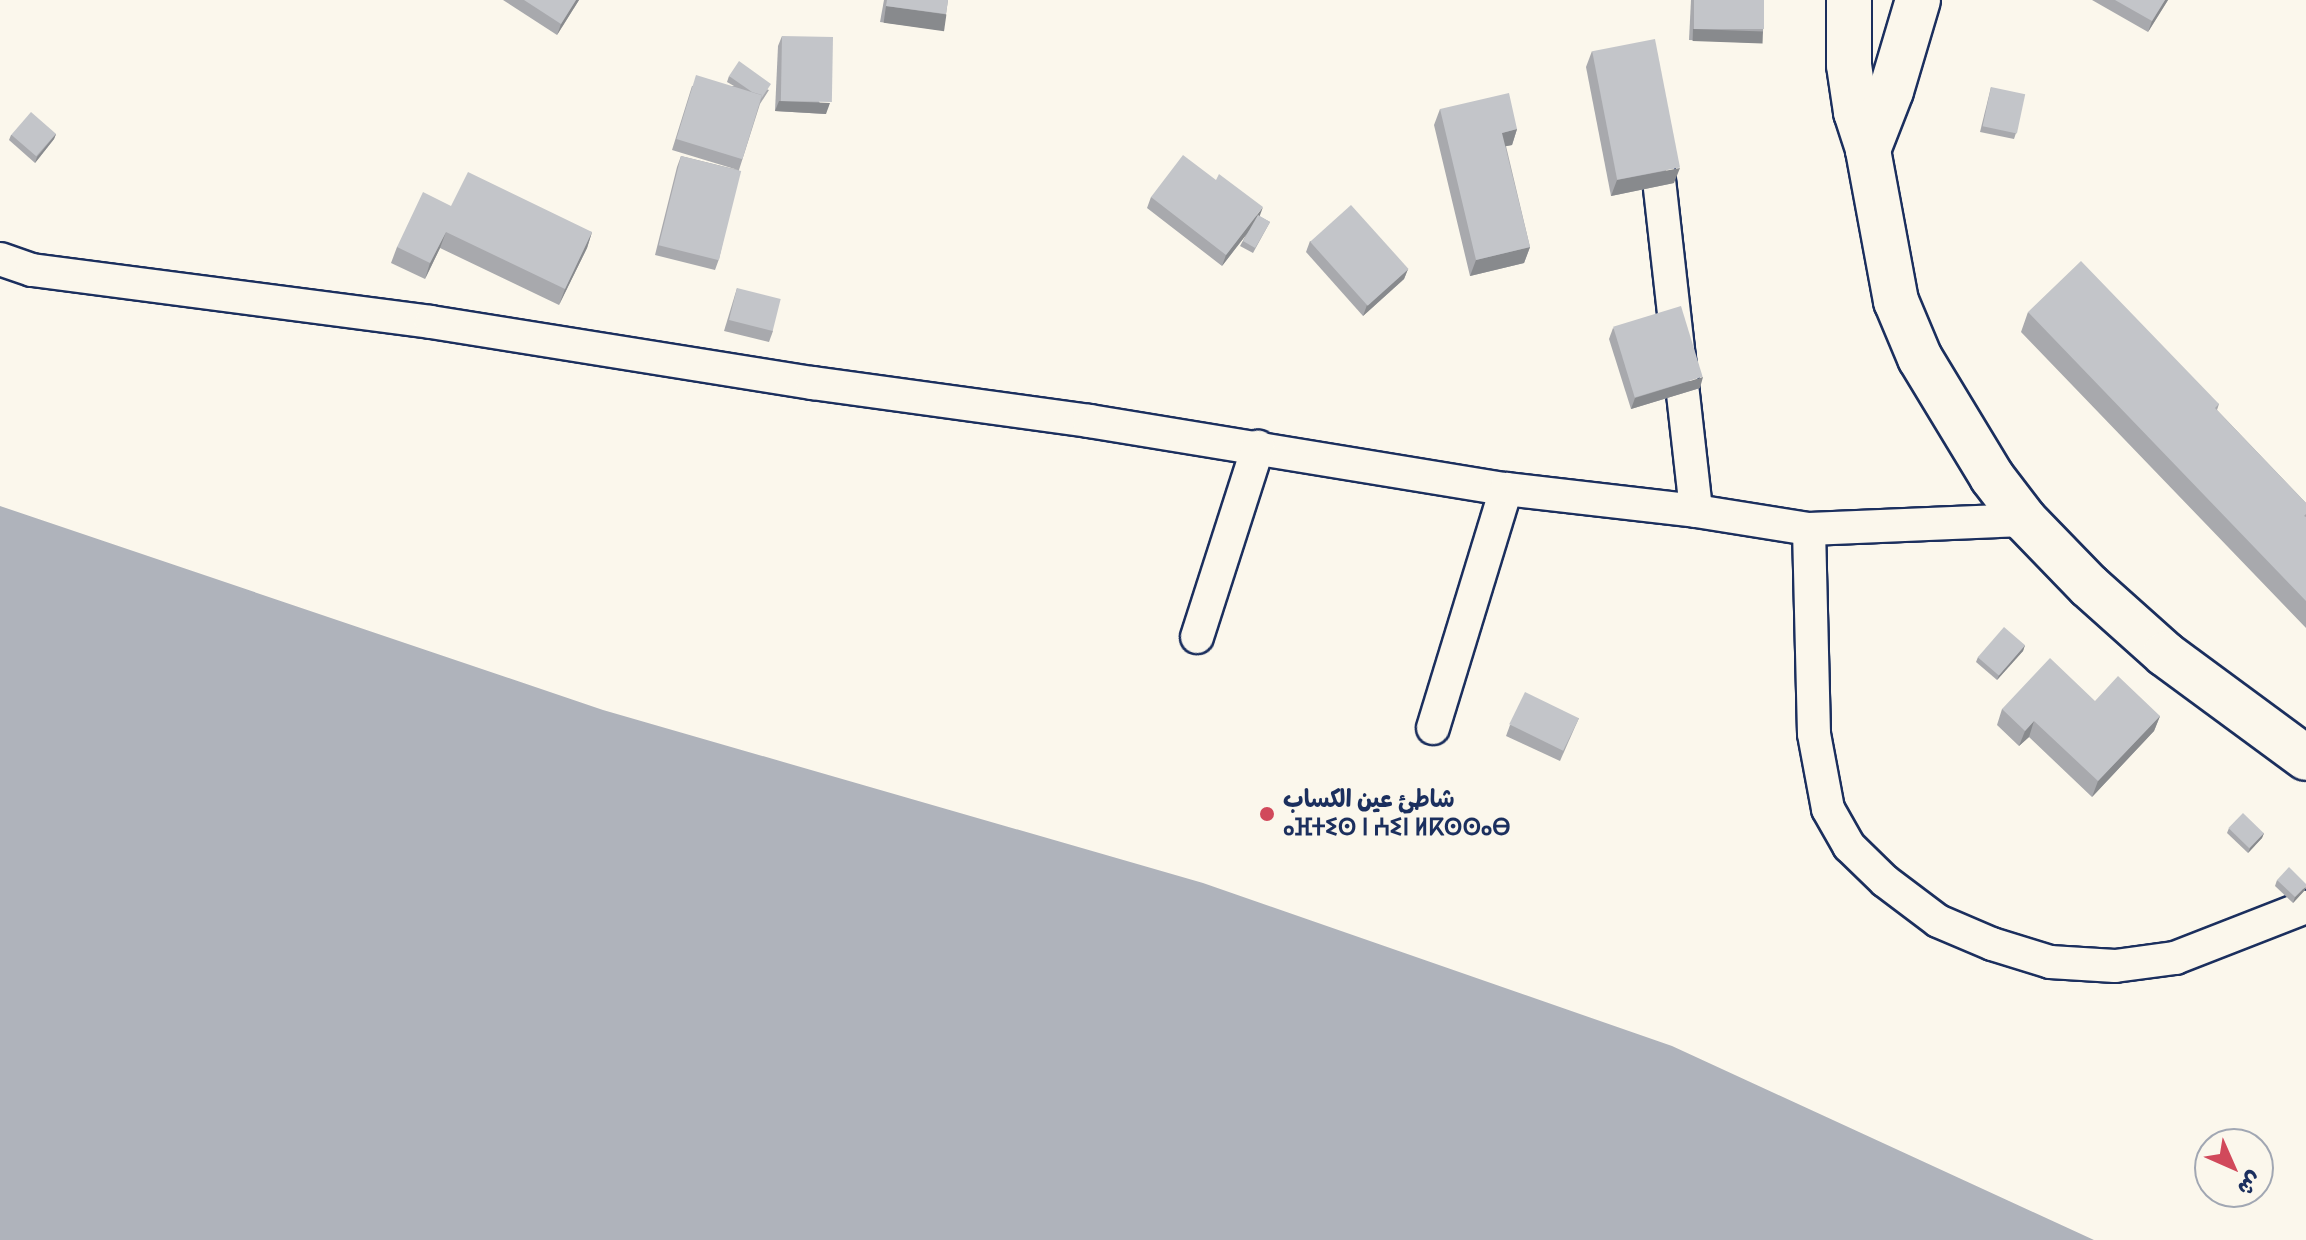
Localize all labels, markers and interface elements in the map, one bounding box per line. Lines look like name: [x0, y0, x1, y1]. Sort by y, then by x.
place label: شاطئ عين الكساب ⴰⴼⵜⵉⵙ ⵏ ⵄⵉⵏ ⵍⴽⵙⵙⴰⴱ: [1283, 786, 1511, 842]
marker: شاطئ عين الكساب ⴰⴼⵜⵉⵙ ⵏ ⵄⵉⵏ ⵍⴽⵙⵙⴰⴱ: [1258, 805, 1276, 823]
north arrow: [2194, 1128, 2274, 1208]
text: ش: [2231, 1165, 2268, 1202]

